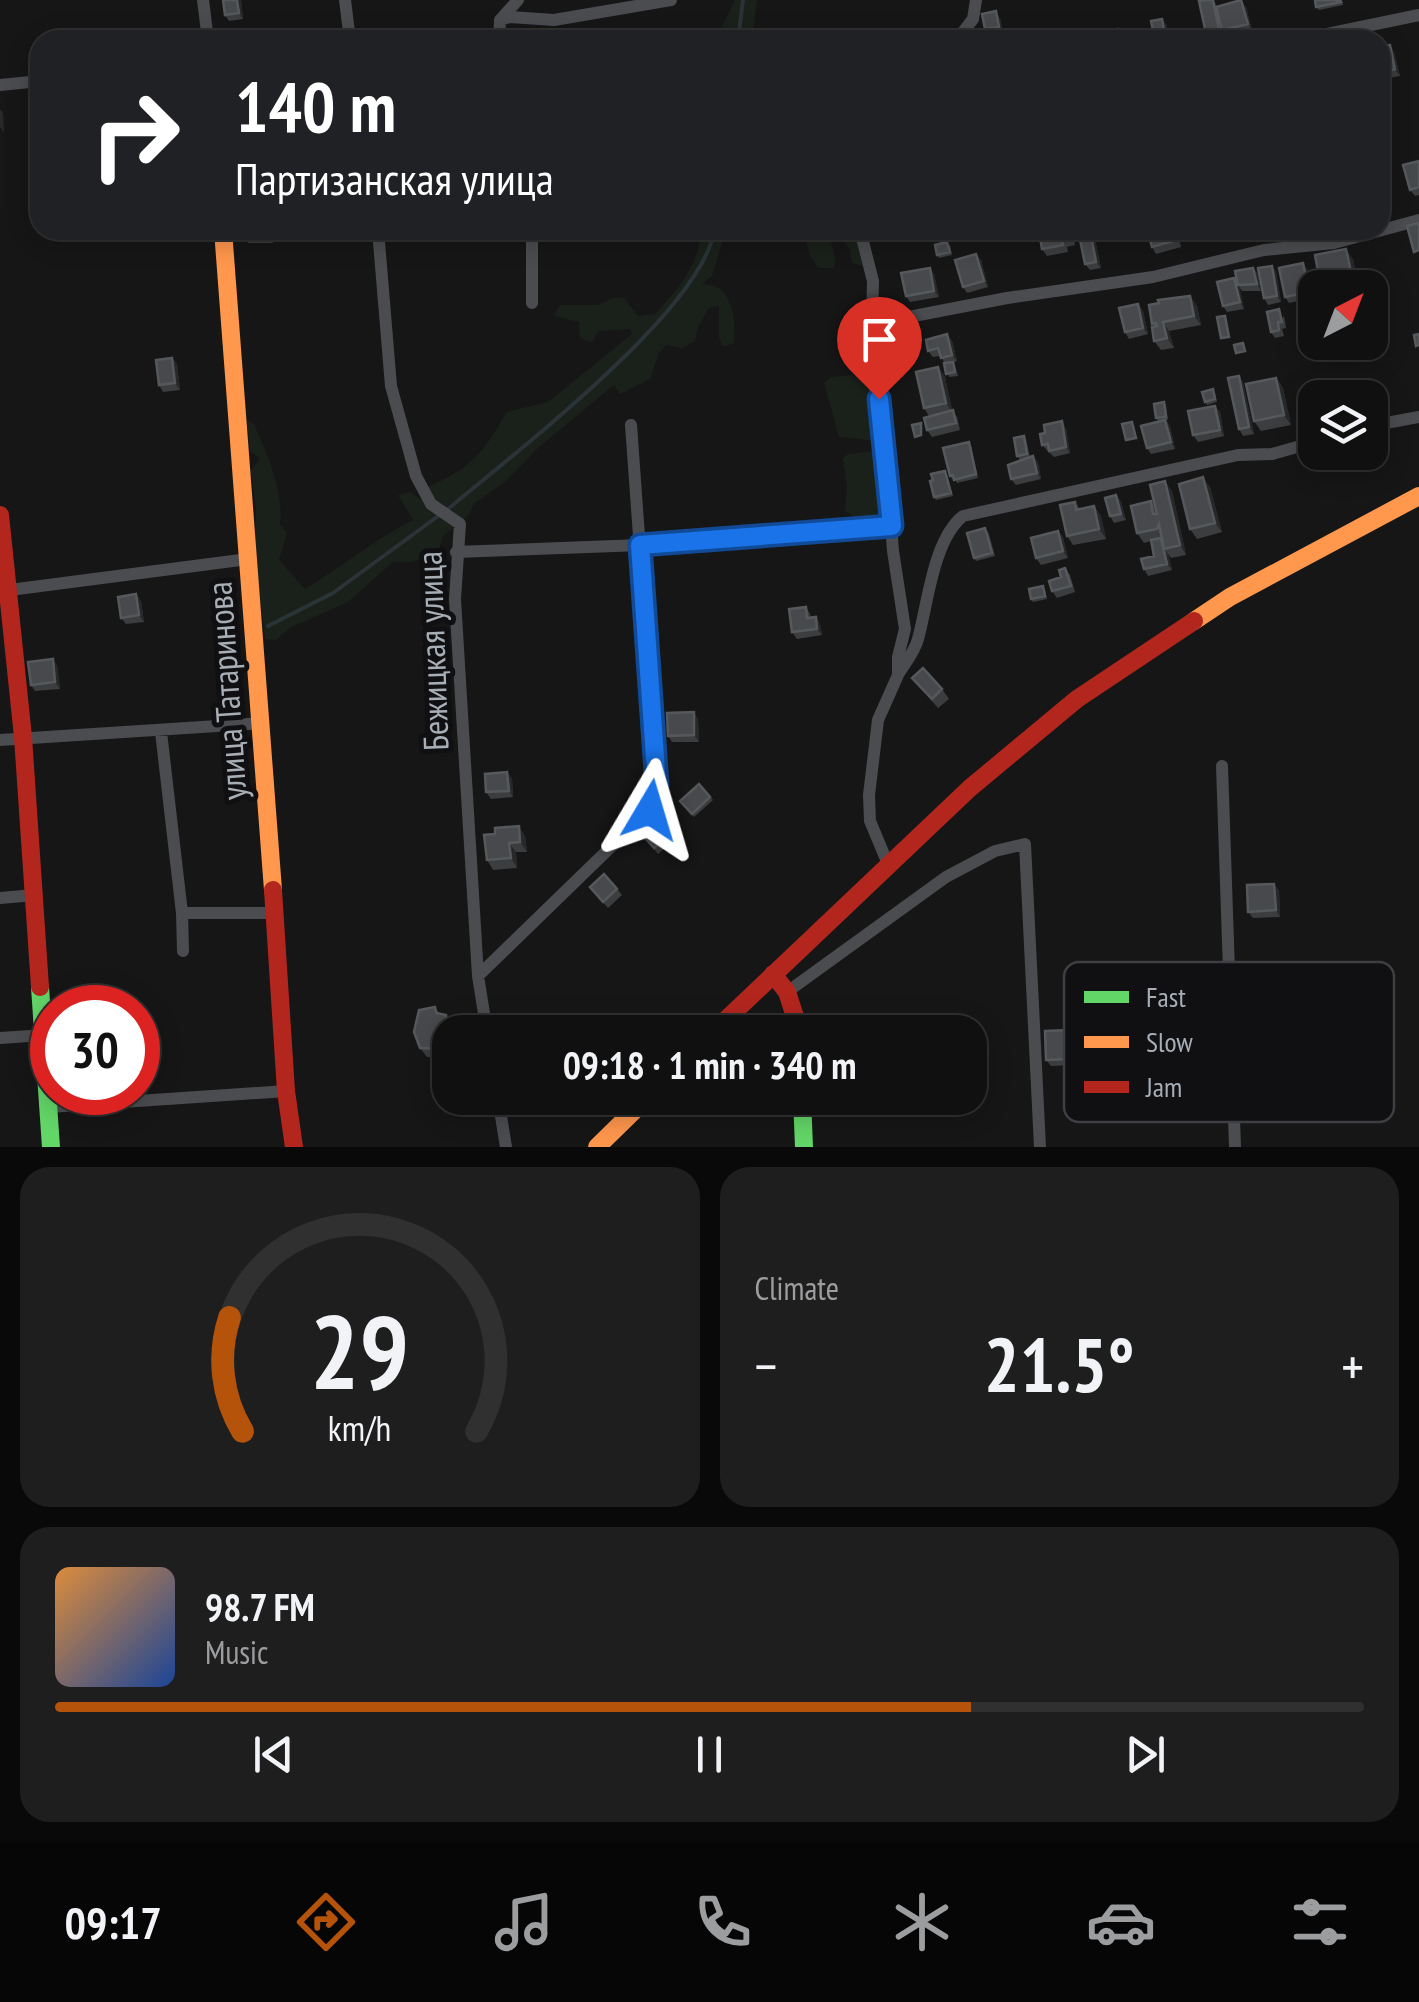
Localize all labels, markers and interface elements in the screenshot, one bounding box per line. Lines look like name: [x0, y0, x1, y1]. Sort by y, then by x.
text: 140 m: [235, 61, 396, 151]
icon: right: [70, 70, 200, 200]
text: Партизанская улица: [235, 149, 554, 207]
north arrow: [1298, 270, 1388, 360]
map controls: [1298, 270, 1388, 470]
pin: [837, 297, 922, 400]
icon: arrive: [852, 312, 907, 367]
button: layers: [1298, 380, 1388, 470]
street label: Бежицкая улица: [406, 550, 458, 752]
street label: улица Татаринова: [195, 580, 257, 802]
position arrow: [598, 758, 702, 862]
legend: [1064, 962, 1394, 1122]
text: Fast: [1146, 978, 1186, 1015]
speed limit sign: 30: [30, 985, 160, 1115]
text: Slow: [1146, 1023, 1193, 1060]
text: 09:18 · 1 min · 340 m: [563, 1040, 856, 1089]
text: Jam: [1145, 1068, 1182, 1105]
text: Climate: [755, 1267, 839, 1309]
text: 29: [310, 1283, 409, 1418]
text: 21.5°: [984, 1316, 1135, 1413]
text: −: [755, 1330, 777, 1401]
text: +: [1341, 1330, 1364, 1401]
text: km/h: [328, 1405, 391, 1451]
text: 98.7 FM: [205, 1582, 315, 1631]
text: Music: [205, 1631, 268, 1673]
icon: previous: [246, 1727, 301, 1782]
icon: pause: [682, 1727, 737, 1782]
icon: next: [1118, 1727, 1173, 1782]
icon: directions: [291, 1887, 361, 1957]
icon: music: [489, 1887, 559, 1957]
icon: phone: [688, 1887, 758, 1957]
icon: climate: [887, 1887, 957, 1957]
icon: car: [1086, 1887, 1156, 1957]
icon: filters: [1285, 1887, 1355, 1957]
text: 09:17: [64, 1893, 162, 1951]

